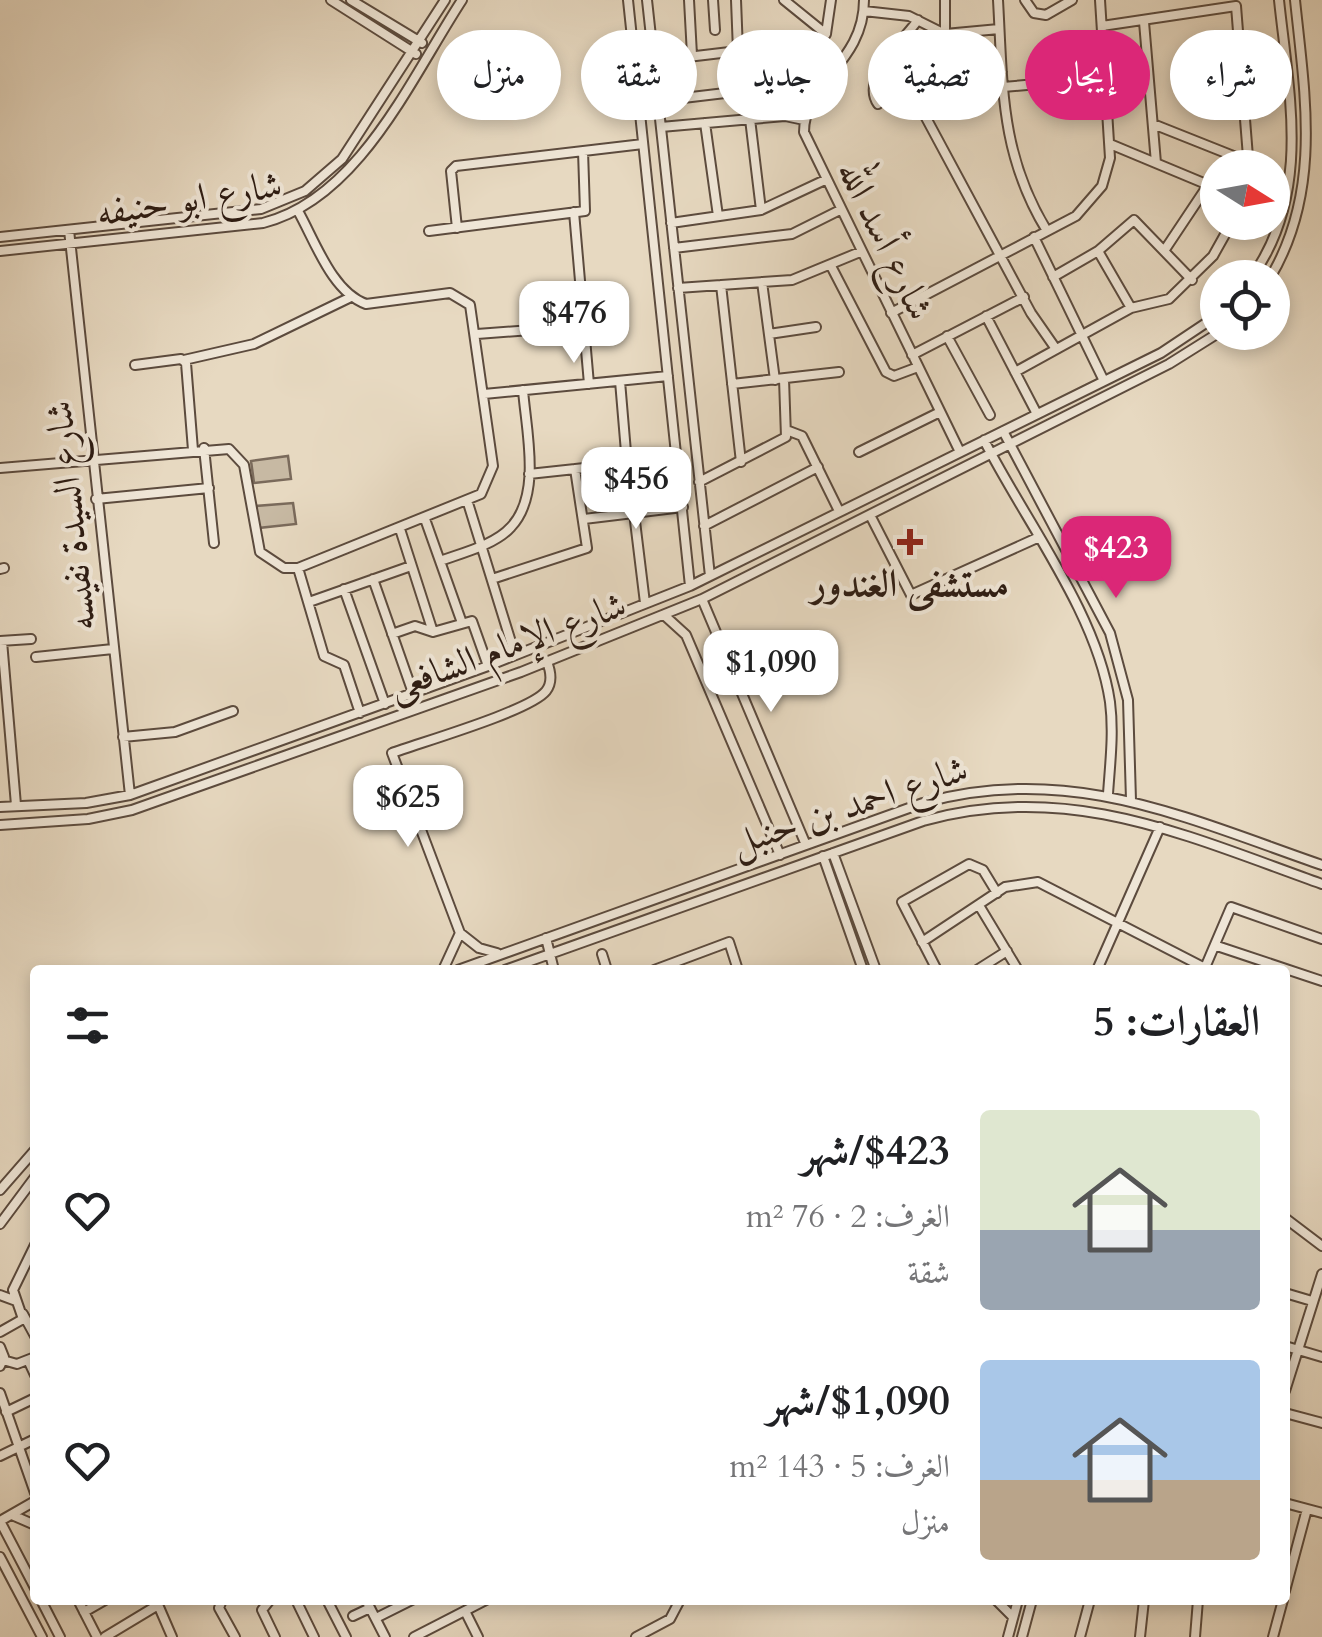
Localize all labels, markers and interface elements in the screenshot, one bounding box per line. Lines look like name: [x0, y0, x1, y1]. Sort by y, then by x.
chip: منزل: [437, 30, 561, 120]
chip: شقة: [581, 30, 697, 120]
chip: جديد: [717, 30, 848, 120]
chip: تصفية: [868, 30, 1005, 120]
chip: إيجار: [1025, 30, 1150, 120]
chip: شراء: [1170, 30, 1292, 120]
street label: شارع أسد الله: [821, 150, 950, 330]
north arrow: [1200, 150, 1290, 240]
map controls: [1200, 150, 1290, 350]
street label: شارع ابو حنيفه: [93, 159, 286, 243]
button: locate: [1200, 260, 1290, 350]
pin: $476: [515, 281, 633, 366]
text: $476: [541, 291, 607, 335]
street label: شارع السيدة نفيسه: [33, 398, 113, 633]
pin: $456: [577, 447, 695, 532]
text: $456: [603, 457, 669, 501]
pin: $423: [1057, 516, 1175, 601]
text: $423: [1083, 526, 1149, 570]
marker: مستشفى الغندور: [897, 529, 923, 555]
place label: مستشفى الغندور: [807, 558, 1009, 612]
street label: شارع الإمام الشافعى: [381, 579, 636, 719]
pin: $1,090: [690, 630, 852, 715]
text: $1,090: [725, 640, 817, 684]
street label: شارع احمد بن حنبل: [724, 743, 976, 873]
pin: $625: [349, 765, 467, 850]
text: $625: [375, 775, 441, 819]
text: العقارات: 5: [1093, 993, 1260, 1050]
icon: filters: [60, 998, 115, 1053]
text: $423/شهر: [801, 1122, 950, 1179]
icon: home: [1060, 1150, 1180, 1270]
icon: heart: [60, 1183, 115, 1238]
text: الغرف: 2 · 76 m²: [746, 1195, 950, 1239]
text: شقة: [908, 1251, 950, 1295]
text: $1,090/شهر: [767, 1372, 950, 1429]
icon: home: [1060, 1400, 1180, 1520]
icon: heart: [60, 1433, 115, 1488]
text: الغرف: 5 · 143 m²: [729, 1445, 950, 1489]
text: منزل: [901, 1501, 950, 1545]

